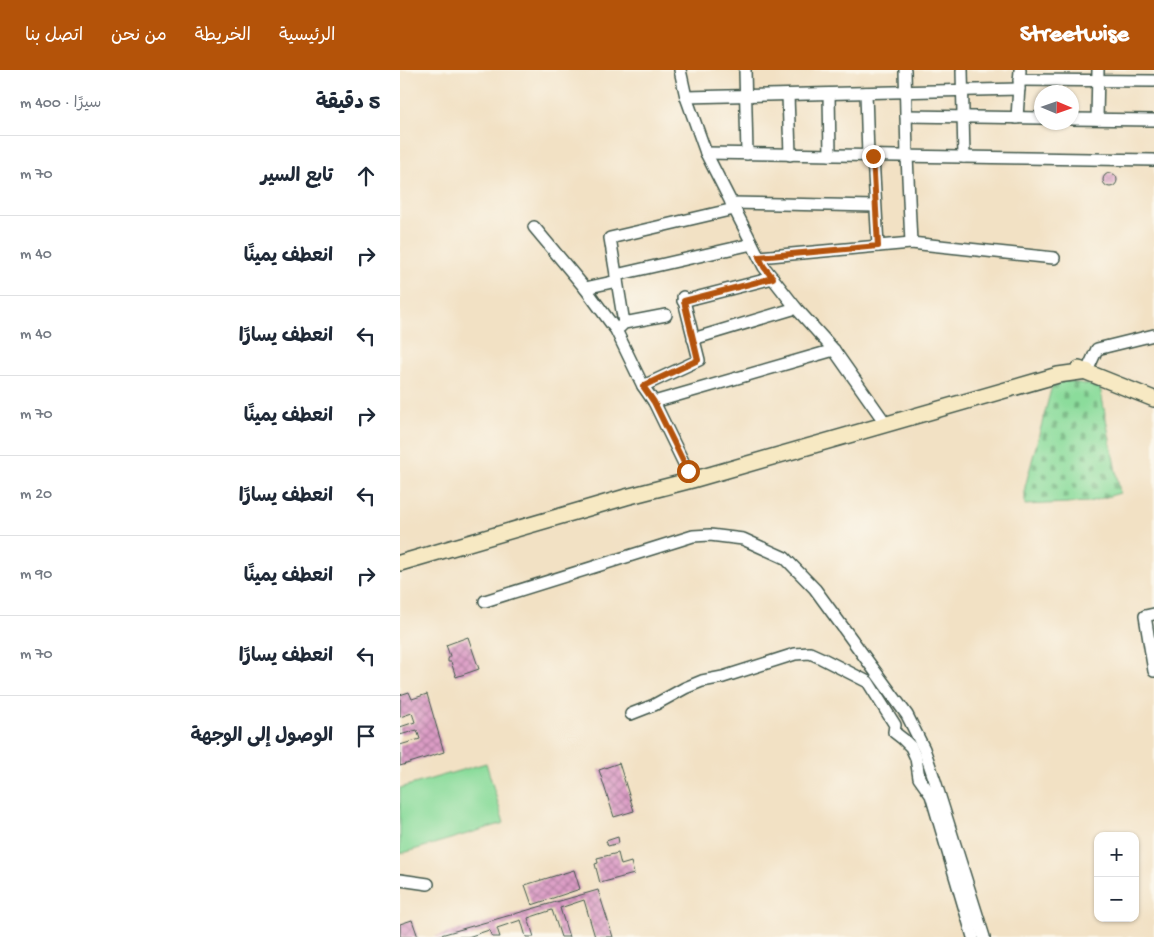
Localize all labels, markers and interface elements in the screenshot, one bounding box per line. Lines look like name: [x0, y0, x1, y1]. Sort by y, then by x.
text: Streetwise: [1020, 21, 1129, 50]
text: اتصل بنا: [25, 26, 83, 47]
text: من نحن: [111, 26, 167, 47]
text: الخريطة: [195, 26, 251, 47]
text: الرئيسية: [279, 26, 335, 47]
north arrow: [1034, 85, 1079, 130]
text: 5 دقيقة: [316, 92, 380, 117]
text: سيرًا · 400 m: [20, 95, 101, 114]
route end: [862, 145, 885, 168]
icon: ahead: [352, 162, 380, 190]
text: 70 m: [20, 166, 53, 185]
text: تابع السير: [261, 166, 333, 189]
icon: right: [352, 242, 380, 270]
text: 40 m: [20, 246, 52, 265]
text: انعطف يمينًا: [244, 246, 333, 269]
icon: left: [352, 322, 380, 350]
text: 40 m: [20, 326, 52, 345]
text: انعطف يسارًا: [239, 326, 333, 349]
icon: right: [352, 402, 380, 430]
text: 70 m: [20, 406, 53, 425]
text: انعطف يمينًا: [244, 406, 333, 429]
route start: [677, 460, 700, 483]
icon: left: [352, 482, 380, 510]
text: 20 m: [20, 486, 52, 505]
text: انعطف يسارًا: [239, 486, 333, 509]
icon: right: [352, 562, 380, 590]
text: 90 m: [20, 566, 52, 585]
text: انعطف يمينًا: [244, 566, 333, 589]
icon: left: [352, 642, 380, 670]
text: 70 m: [20, 646, 53, 665]
text: انعطف يسارًا: [239, 646, 333, 669]
icon: arrive: [352, 722, 380, 750]
text: الوصول إلى الوجهة: [190, 726, 333, 749]
map controls: [1094, 832, 1139, 922]
button: +: [1094, 832, 1139, 877]
button: −: [1094, 877, 1139, 922]

